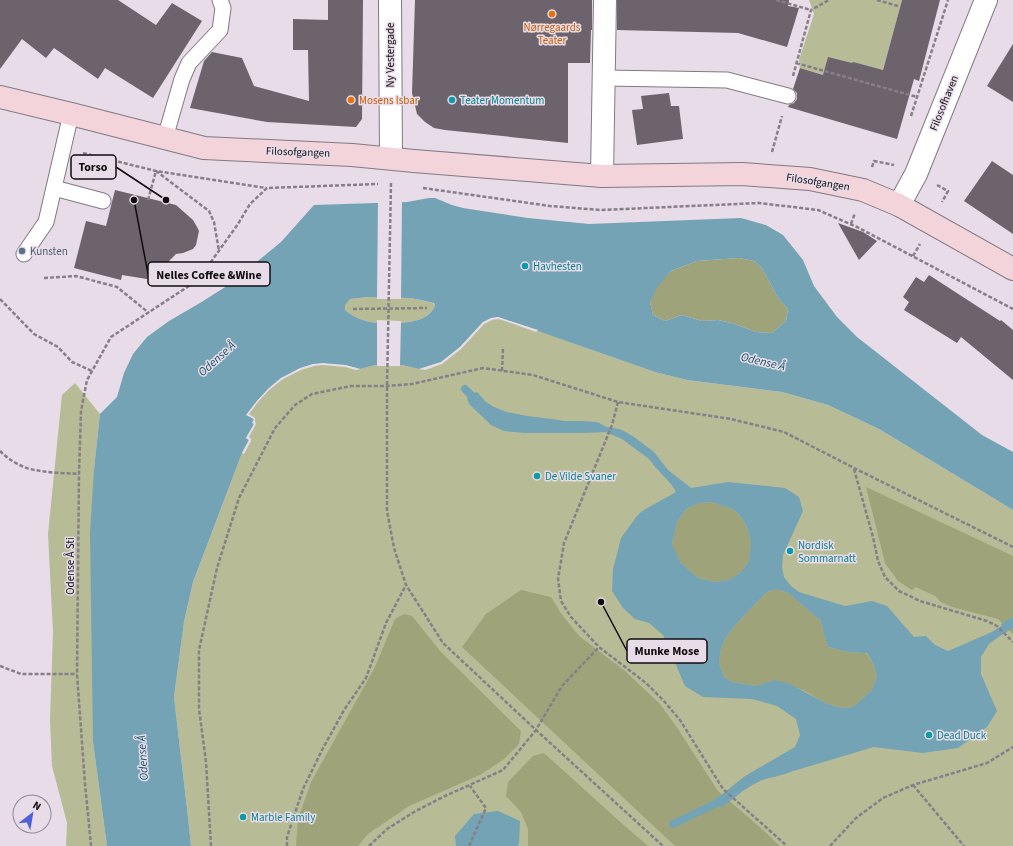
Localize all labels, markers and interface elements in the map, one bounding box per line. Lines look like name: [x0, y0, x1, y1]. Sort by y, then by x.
marker: Nørregaards Teater: [547, 9, 557, 19]
place label: Nørregaards Teater: [524, 20, 581, 48]
street label: Ny Vestergade: [383, 22, 398, 88]
street label: Filosofhaven: [926, 73, 962, 133]
place label: Mosens Isbar: [359, 93, 419, 108]
place label: Teater Momentum: [460, 93, 544, 108]
marker: Mosens Isbar: [346, 95, 356, 105]
marker: Teater Momentum: [447, 95, 457, 105]
street label: Filosofgangen: [266, 143, 330, 161]
callout: Torso: [71, 155, 116, 179]
text: Torso: [78, 159, 108, 176]
street label: Filosofgangen: [785, 170, 851, 194]
place label: Kunsten: [30, 244, 68, 259]
marker: Kunsten: [17, 246, 27, 256]
place label: Havhesten: [533, 259, 582, 274]
marker: Havhesten: [520, 261, 530, 271]
callout: Nelles Coffee &Wine: [148, 262, 270, 286]
text: Nelles Coffee &Wine: [156, 267, 262, 284]
water label: Odense Å: [195, 338, 239, 380]
water label: Odense Å: [739, 349, 787, 375]
place label: De Vilde Svaner: [545, 469, 616, 484]
marker: De Vilde Svaner: [532, 471, 542, 481]
street label: Odense Å Sti: [63, 537, 78, 595]
place label: Nordisk Sommarnatt: [798, 538, 856, 566]
marker: Nordisk Sommarnatt: [785, 546, 795, 556]
callout: Munke Mose: [627, 639, 707, 663]
text: Munke Mose: [635, 643, 699, 660]
place label: Dead Duck: [937, 728, 987, 743]
marker: Dead Duck: [924, 730, 934, 740]
water label: Odense Å: [133, 735, 153, 781]
north arrow: [12, 794, 52, 834]
text: N: [30, 798, 44, 814]
place label: Marble Family: [251, 810, 315, 825]
marker: Marble Family: [238, 812, 248, 822]

